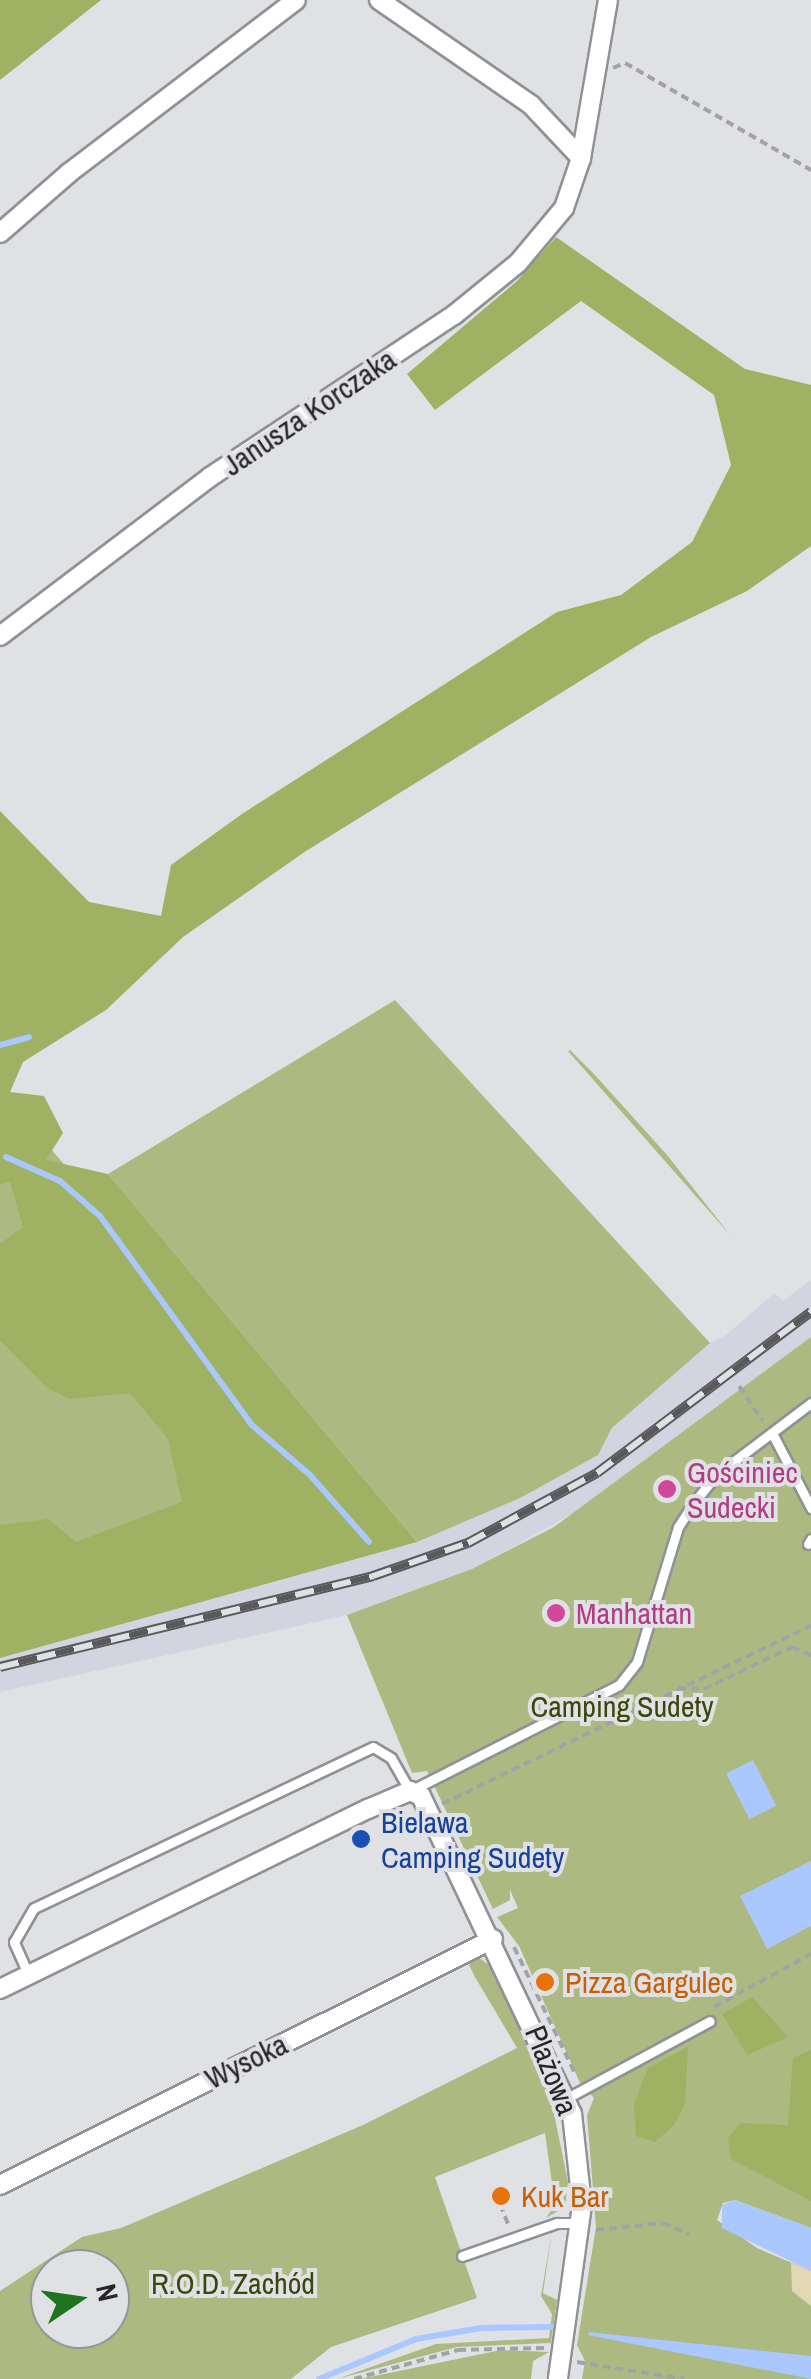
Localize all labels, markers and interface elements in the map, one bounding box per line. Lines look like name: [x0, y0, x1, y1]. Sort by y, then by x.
street label: Janusza Korczaka: [216, 341, 402, 483]
place label: Gościniec Sudecki: [687, 1454, 798, 1524]
marker: Gościniec Sudecki: [656, 1478, 678, 1500]
place label: Manhattan: [576, 1595, 692, 1631]
marker: Manhattan: [545, 1602, 567, 1624]
park label: Camping Sudety: [530, 1688, 714, 1724]
place label: Bielawa Camping Sudety: [381, 1804, 564, 1874]
marker: Bielawa Camping Sudety: [350, 1828, 372, 1850]
place label: Pizza Gargulec: [565, 1964, 733, 2000]
marker: Pizza Gargulec: [534, 1971, 556, 1993]
street label: Plażowa: [518, 2020, 586, 2120]
street label: Wysoka: [199, 2026, 293, 2096]
place label: Kuk Bar: [521, 2178, 609, 2214]
marker: Kuk Bar: [490, 2185, 512, 2207]
north arrow: [30, 2249, 130, 2349]
park label: R.O.D. Zachód: [151, 2265, 315, 2301]
text: N: [87, 2280, 128, 2305]

